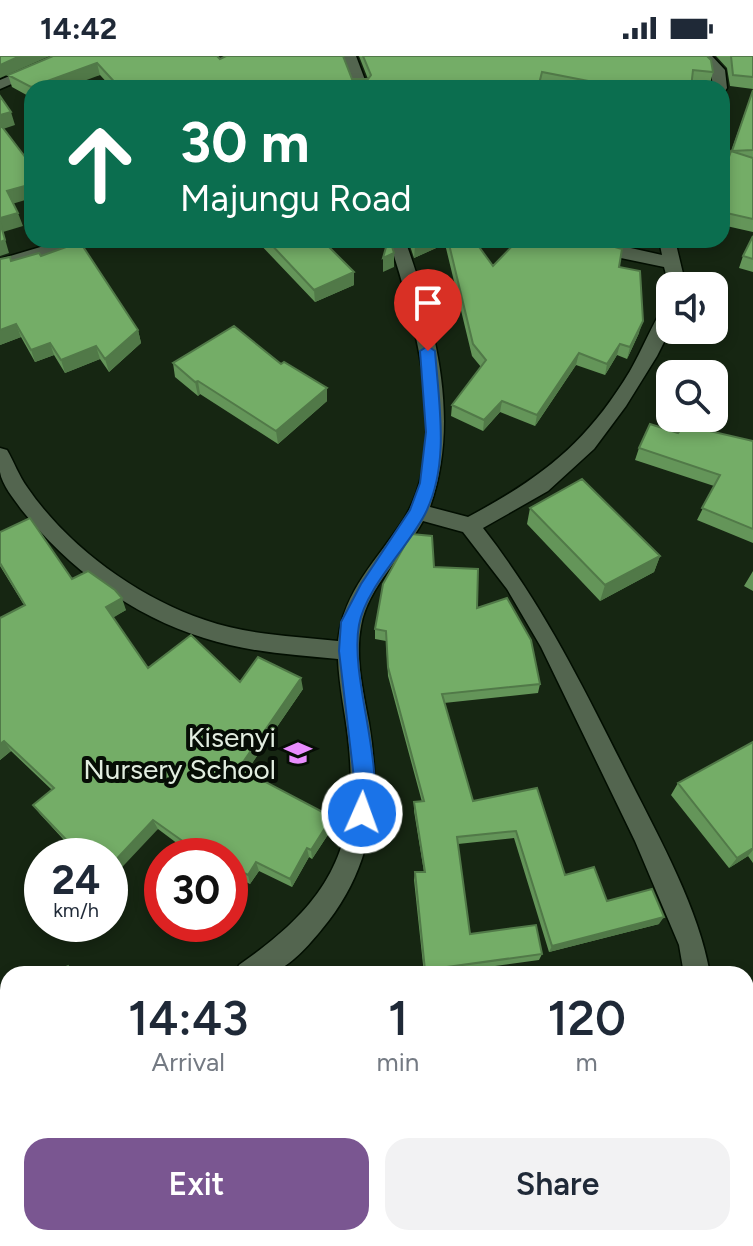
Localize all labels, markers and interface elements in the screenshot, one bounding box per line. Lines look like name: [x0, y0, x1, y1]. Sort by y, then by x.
text: 14:42: [40, 10, 117, 47]
text: 30 m: [180, 109, 310, 176]
icon: ahead: [48, 112, 152, 216]
text: Majungu Road: [180, 177, 412, 220]
pin: [394, 269, 462, 351]
map controls: [656, 272, 728, 432]
button: sound: [656, 272, 728, 344]
icon: arrive: [406, 281, 450, 325]
button: search: [656, 360, 728, 432]
place label: Kisenyi Nursery School: [83, 720, 276, 786]
school or university icon: Kisenyi Nursery School: [283, 738, 313, 768]
position arrow: [320, 771, 404, 855]
speed limit sign: 30: [144, 838, 248, 942]
text: 24: [52, 856, 100, 904]
text: km/h: [53, 898, 99, 922]
text: 14:43: [128, 989, 249, 1047]
text: 1: [388, 989, 408, 1047]
text: 120: [547, 989, 626, 1047]
text: Arrival: [152, 1046, 225, 1078]
text: min: [377, 1046, 419, 1078]
text: m: [576, 1046, 598, 1078]
button: Exit: [24, 1138, 369, 1230]
button: Share: [385, 1138, 730, 1230]

